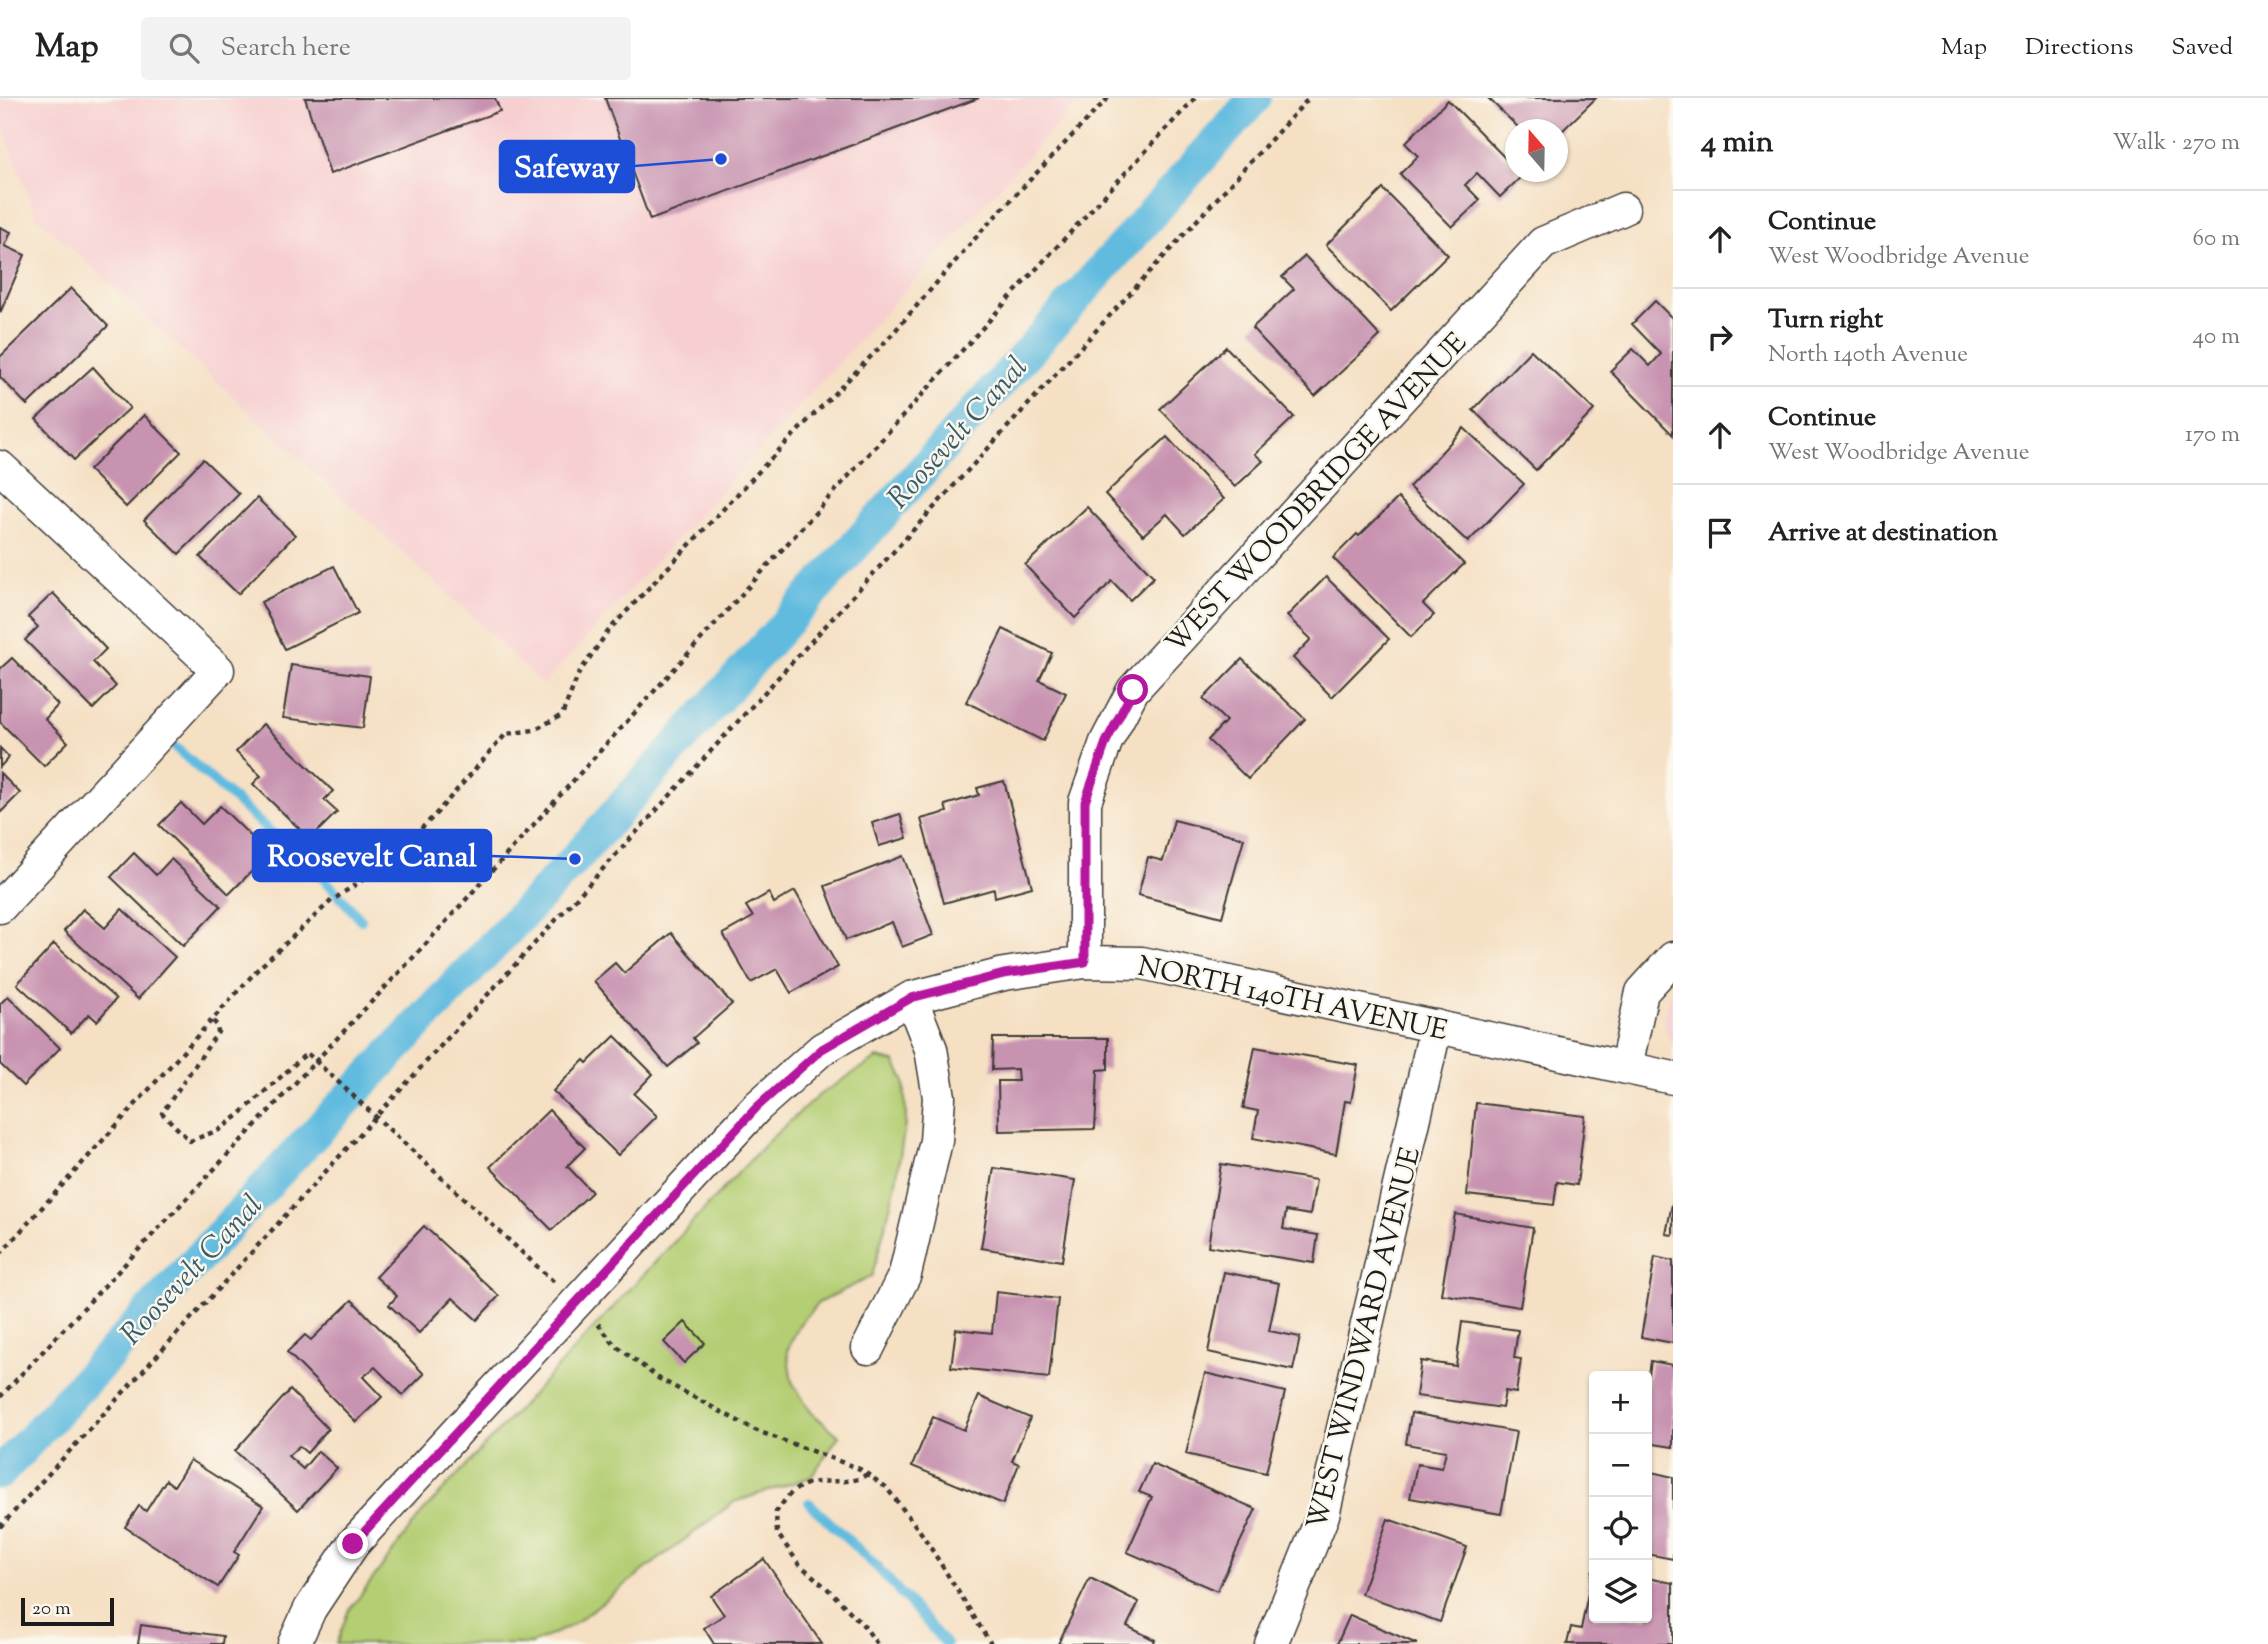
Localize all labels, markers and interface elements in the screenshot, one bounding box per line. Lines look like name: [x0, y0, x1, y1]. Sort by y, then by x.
search box: [141, 17, 631, 80]
text: Map: [35, 24, 99, 72]
icon: search: [165, 29, 203, 67]
text: Search here: [221, 30, 351, 67]
text: Map: [1941, 31, 1987, 65]
text: Directions: [2025, 31, 2133, 65]
text: Saved: [2171, 31, 2233, 65]
north arrow: [1505, 119, 1568, 182]
text: 4 min: [1701, 122, 1774, 165]
text: Walk · 270 m: [2112, 127, 2240, 160]
callout: Safeway: [500, 141, 634, 192]
text: Safeway: [514, 148, 620, 191]
text: Continue: [1768, 204, 1876, 241]
icon: ahead: [1701, 220, 1739, 258]
text: 60 m: [2192, 223, 2240, 256]
text: West Woodbridge Avenue: [1768, 241, 2029, 274]
text: Turn right: [1768, 302, 1883, 339]
icon: right: [1701, 318, 1739, 356]
text: 40 m: [2193, 321, 2240, 354]
street label: WEST WOODBRIDGE AVENUE: [1157, 325, 1477, 663]
text: North 140th Avenue: [1768, 339, 1968, 372]
water label: Roosevelt Canal: [879, 348, 1039, 519]
text: Continue: [1768, 400, 1876, 437]
icon: ahead: [1701, 416, 1739, 454]
text: 170 m: [2185, 419, 2240, 452]
text: West Woodbridge Avenue: [1768, 437, 2029, 470]
icon: arrive: [1701, 514, 1739, 552]
text: Arrive at destination: [1768, 515, 1998, 552]
route start: [1117, 674, 1148, 705]
callout: Roosevelt Canal: [253, 830, 491, 881]
text: Roosevelt Canal: [267, 837, 477, 880]
street label: NORTH 140TH AVENUE: [1134, 948, 1451, 1052]
street label: WEST WINDWARD AVENUE: [1298, 1143, 1432, 1534]
water label: Roosevelt Canal: [112, 1186, 274, 1355]
map controls: [1589, 1371, 1652, 1623]
button: +: [1589, 1371, 1652, 1434]
button: −: [1589, 1434, 1652, 1497]
button: locate: [1589, 1497, 1652, 1560]
route end: [337, 1528, 368, 1559]
button: layers: [1589, 1560, 1652, 1623]
scale bar: [21, 1595, 114, 1627]
text: 20 m: [32, 1596, 71, 1623]

